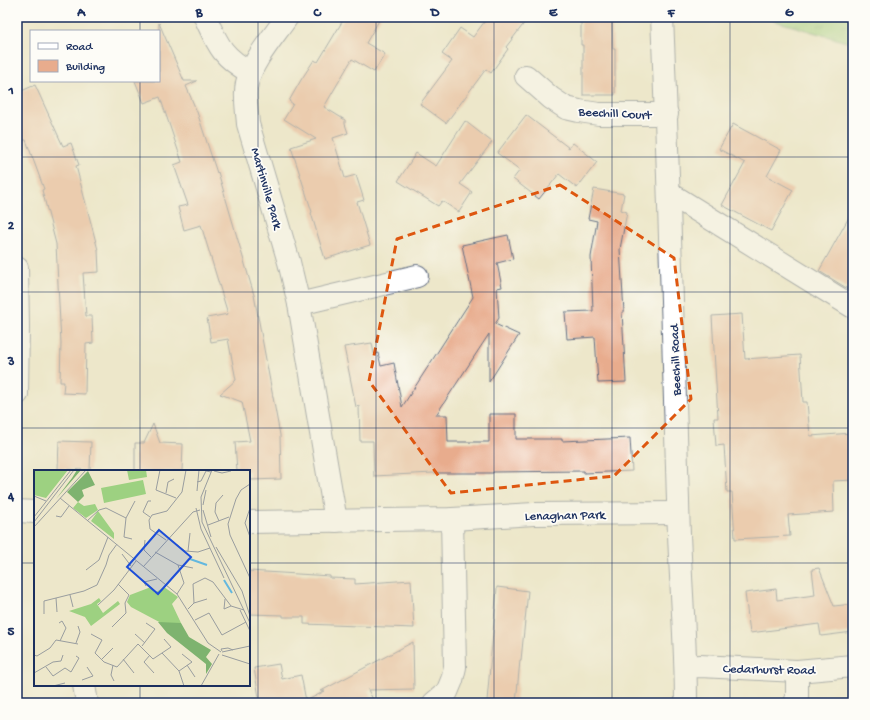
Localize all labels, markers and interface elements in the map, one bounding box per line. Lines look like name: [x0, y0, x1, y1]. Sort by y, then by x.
text: A: [76, 6, 86, 21]
text: B: [195, 6, 204, 21]
text: C: [312, 6, 322, 21]
text: D: [430, 6, 440, 21]
text: E: [549, 6, 558, 21]
text: F: [667, 6, 676, 21]
text: G: [785, 6, 794, 21]
legend: [30, 30, 160, 82]
text: Road: [66, 41, 93, 55]
text: Building: [65, 61, 105, 75]
text: 1: [7, 84, 14, 99]
street label: Beechill Court: [577, 105, 653, 124]
street label: Martinville Park: [247, 146, 285, 232]
text: 2: [8, 219, 15, 234]
street label: Beechill Road: [668, 323, 685, 397]
text: 3: [7, 355, 15, 370]
inset map: [34, 470, 250, 686]
text: 4: [7, 490, 15, 505]
street label: Lenaghan Park: [525, 508, 607, 525]
text: 5: [8, 625, 15, 640]
street label: Cedarhurst Road: [723, 662, 817, 679]

